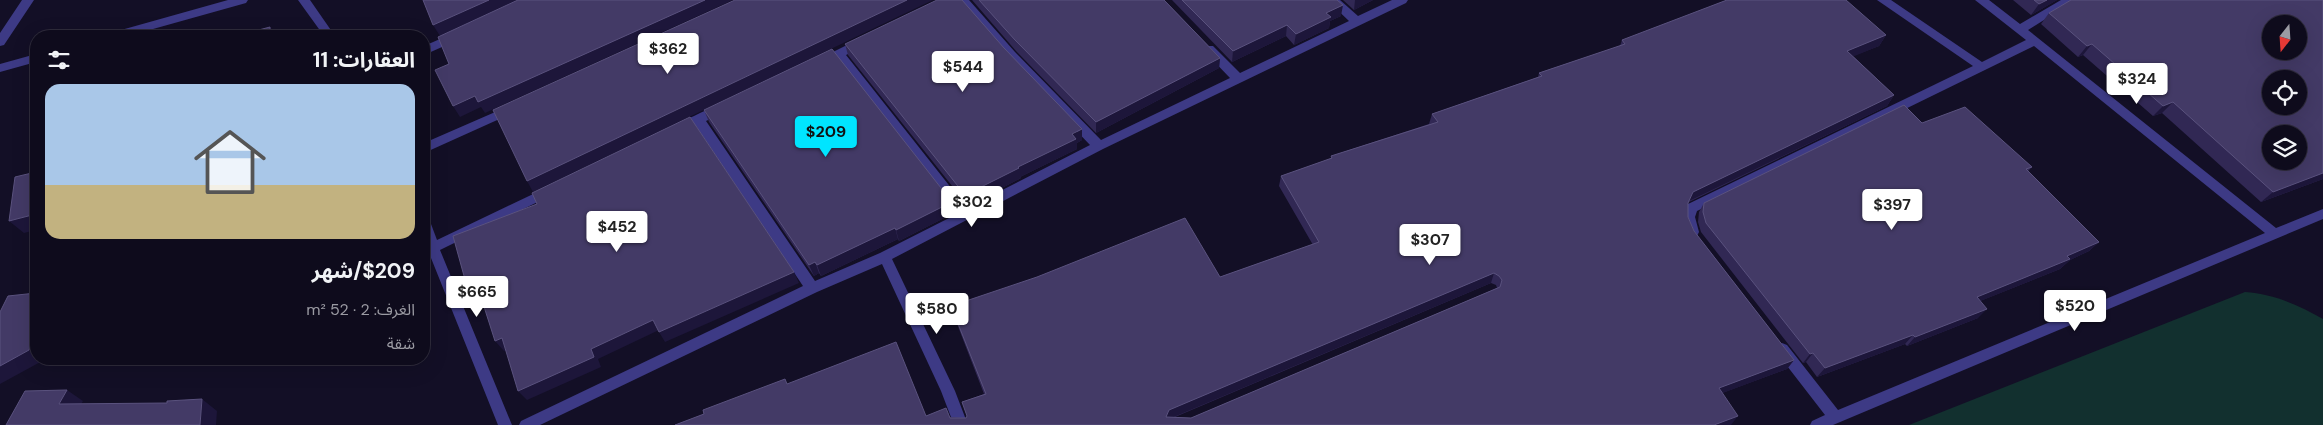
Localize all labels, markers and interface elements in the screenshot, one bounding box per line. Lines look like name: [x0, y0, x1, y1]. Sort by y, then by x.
north arrow: [2262, 15, 2308, 60]
map controls: [2262, 15, 2307, 170]
pin: $362: [638, 32, 698, 75]
text: $362: [649, 38, 687, 59]
icon: filters: [45, 46, 73, 74]
text: العقارات: 11: [313, 46, 415, 74]
pin: $544: [933, 51, 993, 93]
text: $544: [943, 56, 983, 77]
pin: $324: [2107, 62, 2167, 105]
text: $324: [2118, 68, 2156, 89]
button: locate: [2262, 70, 2307, 115]
pin: $209: [796, 116, 856, 158]
icon: home: [185, 117, 275, 207]
text: $209: [806, 121, 846, 142]
button: layers: [2262, 125, 2307, 170]
pin: $302: [942, 186, 1002, 228]
pin: $397: [1862, 188, 1922, 231]
text: $302: [952, 191, 992, 212]
text: $397: [1873, 194, 1911, 215]
pin: $452: [587, 210, 647, 253]
text: $452: [597, 216, 637, 237]
pin: $307: [1400, 224, 1460, 266]
text: $307: [1410, 229, 1450, 250]
text: $209/شهر: [312, 257, 415, 285]
pin: $665: [447, 276, 507, 318]
text: $665: [457, 281, 497, 302]
pin: $520: [2045, 290, 2105, 332]
pin: $580: [907, 292, 967, 335]
text: $520: [2055, 295, 2095, 316]
text: $580: [916, 298, 958, 319]
text: الغرف: 2 · 52 m²: [306, 299, 415, 320]
text: شقة: [387, 333, 415, 354]

